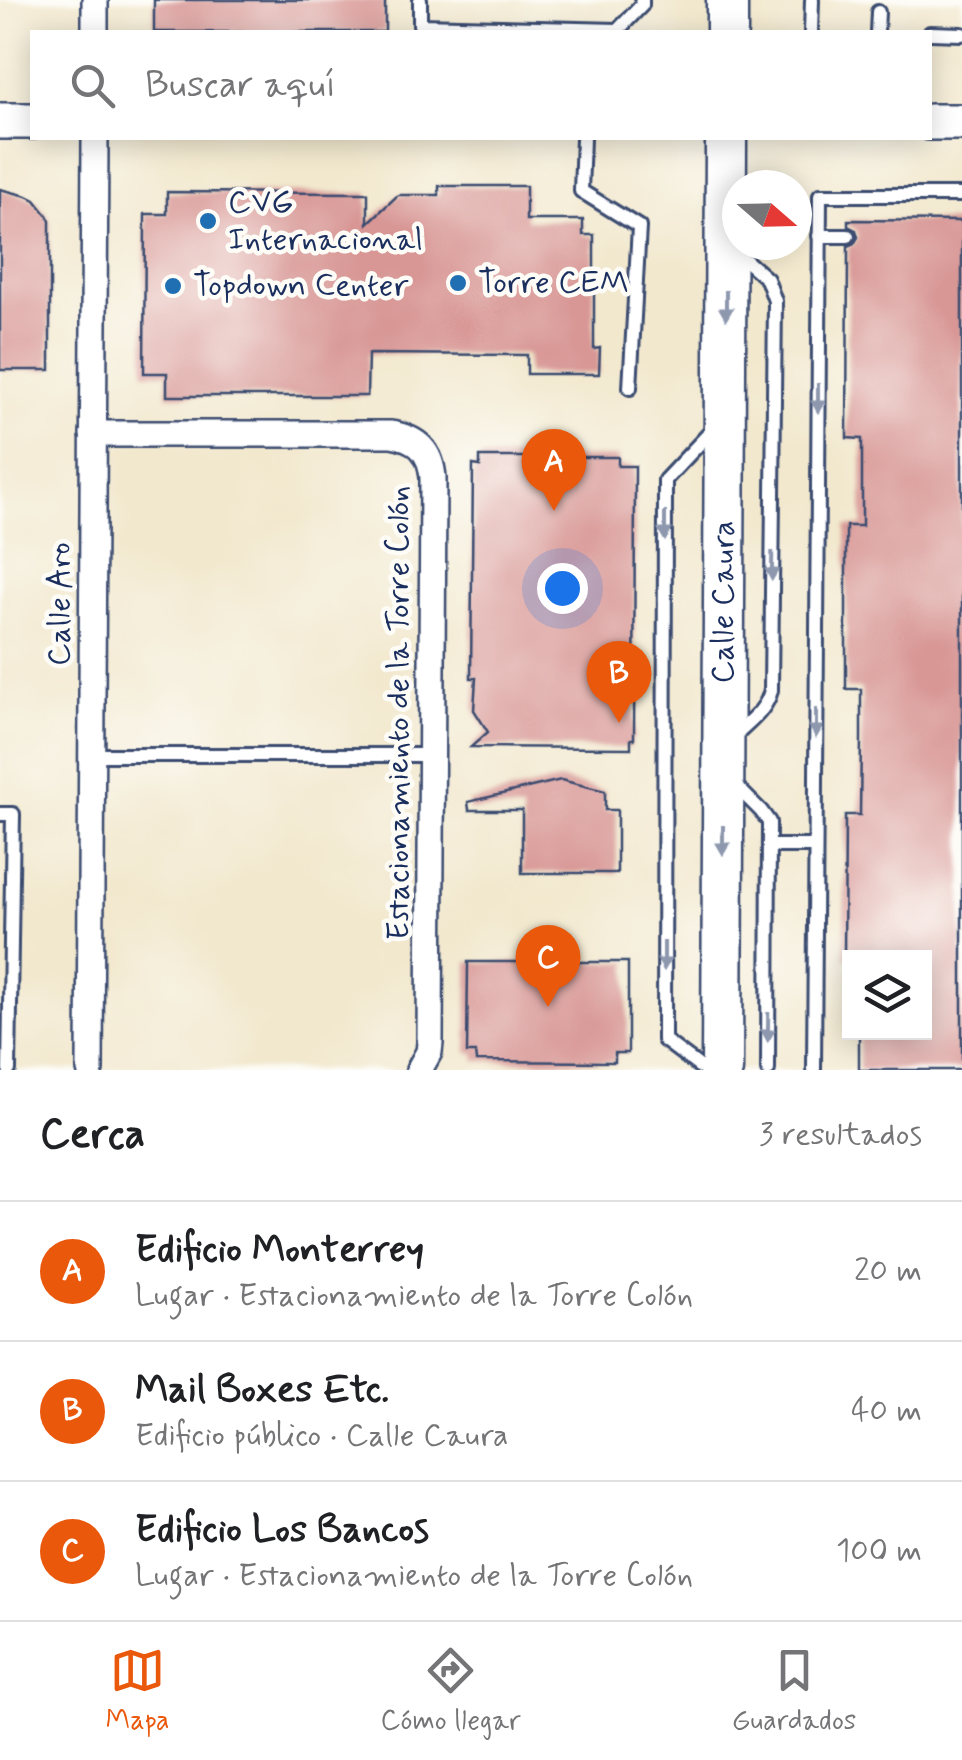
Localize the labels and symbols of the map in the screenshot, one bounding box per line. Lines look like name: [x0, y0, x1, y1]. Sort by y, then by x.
north arrow: [722, 170, 812, 260]
place label: CVG Internacional: [228, 182, 423, 261]
marker: CVG Internacional: [197, 210, 219, 232]
place label: Torre CEM: [478, 262, 629, 304]
place label: Topdown Center: [193, 265, 408, 307]
marker: Torre CEM: [447, 272, 469, 294]
marker: Topdown Center: [162, 275, 184, 297]
one-way arrow: [718, 289, 734, 321]
one-way arrow: [810, 382, 826, 414]
pin: A: [522, 428, 586, 511]
street label: Estacionamiento de la Torre Colón: [378, 486, 420, 940]
one-way arrow: [657, 510, 673, 542]
street label: Calle Caura: [703, 521, 745, 683]
street label: Calle Aro: [39, 542, 81, 666]
one-way arrow: [764, 551, 780, 583]
your location: [537, 563, 588, 614]
pin: B: [586, 640, 652, 723]
one-way arrow: [808, 707, 824, 739]
one-way arrow: [715, 824, 731, 856]
pin: C: [516, 924, 580, 1007]
one-way arrow: [656, 940, 672, 972]
one-way arrow: [760, 1012, 776, 1044]

